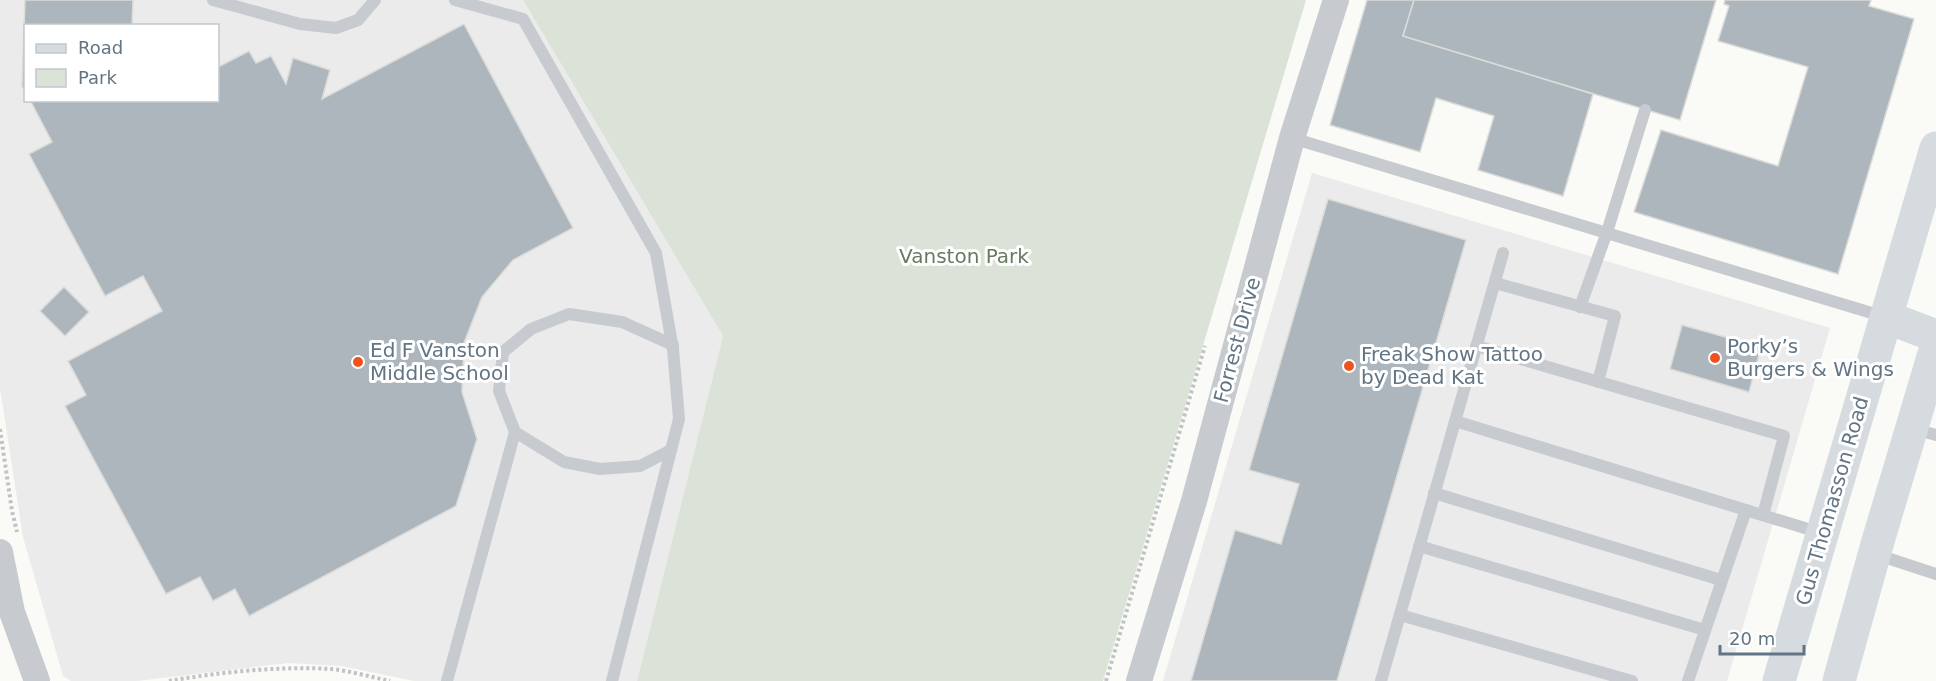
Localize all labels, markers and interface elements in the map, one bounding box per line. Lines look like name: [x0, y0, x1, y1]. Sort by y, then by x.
legend: [24, 24, 219, 102]
text: Road: [78, 37, 123, 58]
text: Park: [78, 67, 117, 88]
park label: Vanston Park: [899, 244, 1029, 268]
street label: Forrest Drive: [1209, 275, 1265, 405]
place label: Porky’s Burgers & Wings: [1727, 334, 1894, 381]
place label: Ed F Vanston Middle School: [370, 338, 509, 385]
place label: Freak Show Tattoo by Dead Kat: [1361, 342, 1543, 389]
marker: Porky’s Burgers & Wings: [1708, 351, 1722, 365]
marker: Ed F Vanston Middle School: [351, 355, 365, 369]
marker: Freak Show Tattoo by Dead Kat: [1342, 359, 1356, 373]
street label: Gus Thomasson Road: [1791, 394, 1873, 608]
scale bar: [1720, 618, 1804, 656]
text: 20 m: [1729, 628, 1775, 649]

